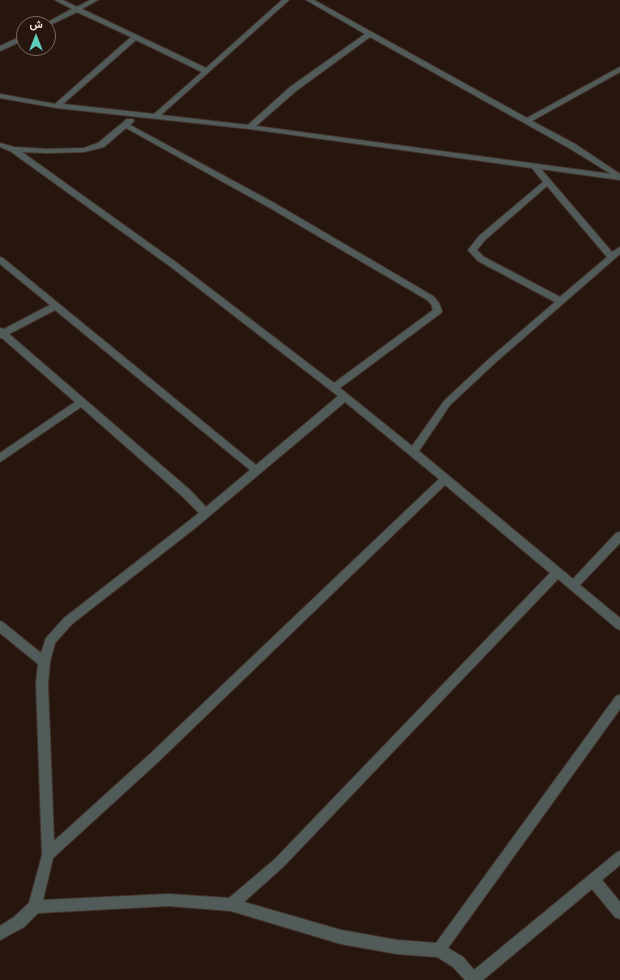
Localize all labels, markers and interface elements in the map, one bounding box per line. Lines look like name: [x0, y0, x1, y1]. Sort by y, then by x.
north arrow: [16, 16, 56, 56]
text: ش: [29, 18, 43, 31]

